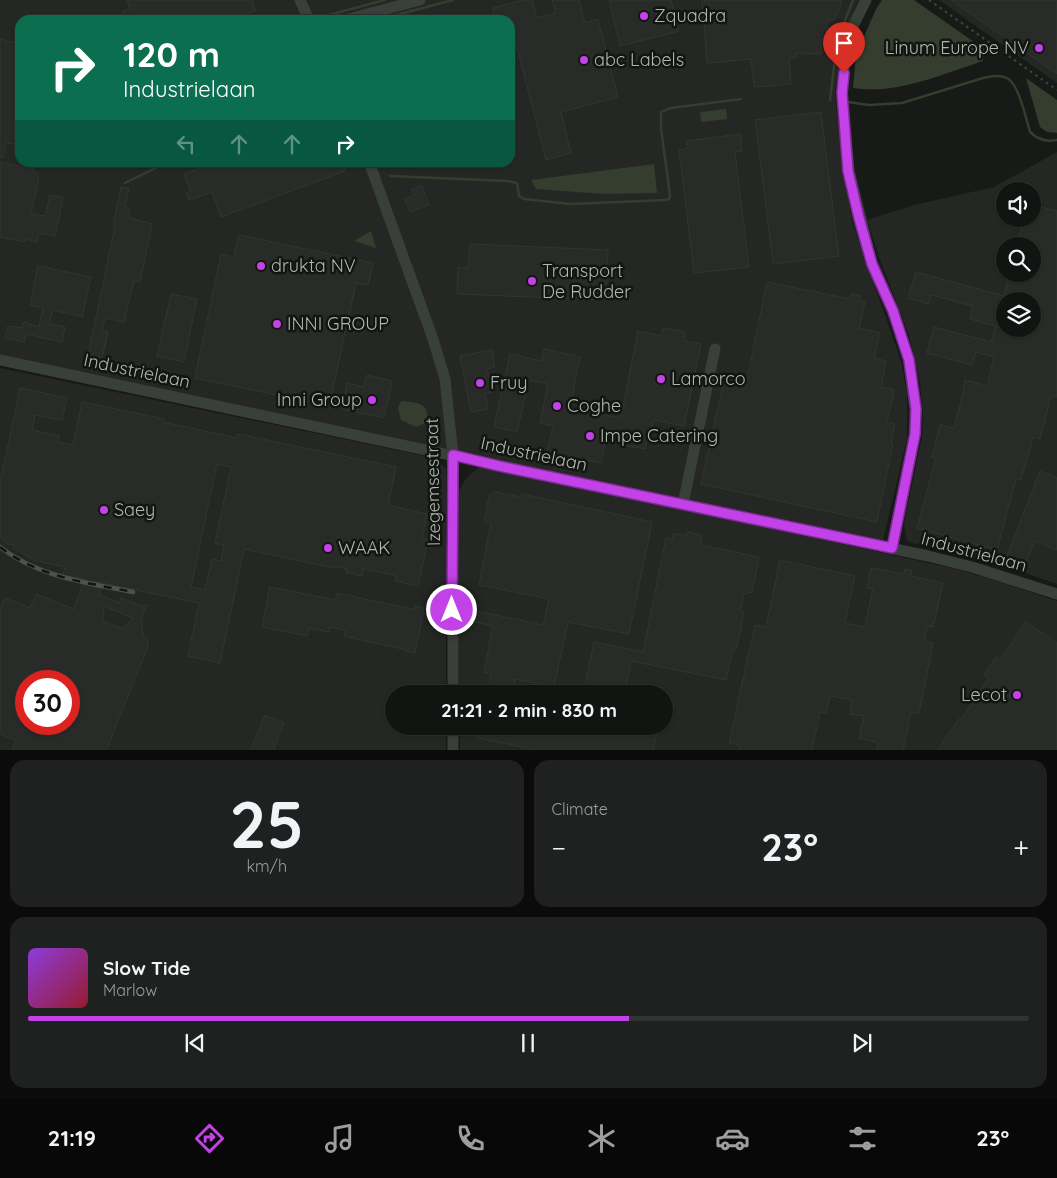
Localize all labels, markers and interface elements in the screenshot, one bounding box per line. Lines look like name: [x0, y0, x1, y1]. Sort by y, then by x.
place label: Zquadra: [654, 4, 726, 27]
marker: Zquadra: [638, 10, 650, 22]
pin: [823, 22, 865, 73]
icon: arrive: [830, 29, 858, 57]
text: 120 m: [123, 32, 220, 76]
icon: right: [40, 35, 105, 100]
place label: Linum Europe NV: [885, 36, 1029, 59]
marker: Linum Europe NV: [1033, 42, 1045, 54]
place label: abc Labels: [594, 48, 684, 71]
marker: abc Labels: [578, 54, 590, 66]
text: Industrielaan: [123, 75, 255, 103]
icon: left: [172, 130, 200, 158]
icon: ahead: [225, 130, 253, 158]
icon: ahead: [278, 130, 306, 158]
icon: right: [331, 130, 359, 158]
map controls: [996, 182, 1041, 337]
button: sound: [996, 182, 1041, 227]
button: search: [996, 237, 1041, 282]
place label: drukta NV: [271, 254, 356, 277]
place label: Transport De Rudder: [542, 259, 631, 303]
marker: drukta NV: [255, 260, 267, 272]
marker: Transport De Rudder: [526, 275, 538, 287]
button: layers: [996, 292, 1041, 337]
place label: INNI GROUP: [287, 312, 389, 335]
marker: INNI GROUP: [271, 318, 283, 330]
street label: Industrielaan: [82, 348, 193, 393]
place label: Lamorco: [671, 367, 746, 390]
place label: Fruy: [490, 371, 527, 394]
marker: Lamorco: [655, 373, 667, 385]
marker: Fruy: [474, 377, 486, 389]
place label: Inni Group: [277, 388, 362, 411]
marker: Inni Group: [366, 394, 378, 406]
place label: Coghe: [567, 394, 621, 417]
marker: Coghe: [551, 400, 563, 412]
street label: Izegemsestraat: [420, 418, 445, 546]
place label: Impe Catering: [600, 424, 718, 447]
marker: Impe Catering: [584, 430, 596, 442]
street label: Industrielaan: [479, 431, 590, 476]
place label: Saey: [114, 498, 155, 521]
marker: Saey: [98, 504, 110, 516]
street label: Industrielaan: [919, 526, 1029, 577]
place label: WAAK: [338, 536, 390, 559]
marker: WAAK: [322, 542, 334, 554]
position arrow: [425, 583, 477, 635]
speed limit sign: 30: [15, 670, 80, 735]
place label: Lecot: [961, 683, 1007, 706]
marker: Lecot: [1011, 689, 1023, 701]
text: 21:21 · 2 min · 830 m: [441, 698, 617, 722]
text: 25: [230, 783, 304, 864]
text: Climate: [552, 799, 608, 819]
text: 23°: [761, 823, 818, 871]
text: −: [552, 830, 566, 865]
text: +: [1013, 830, 1029, 865]
text: km/h: [246, 856, 287, 876]
text: Slow Tide: [103, 956, 191, 980]
text: Marlow: [103, 980, 157, 1000]
icon: previous: [181, 1029, 209, 1057]
icon: pause: [514, 1029, 542, 1057]
icon: next: [848, 1029, 876, 1057]
icon: directions: [192, 1121, 227, 1156]
icon: music: [322, 1121, 357, 1156]
icon: phone: [453, 1121, 488, 1156]
icon: climate: [584, 1121, 619, 1156]
icon: car: [715, 1121, 750, 1156]
icon: filters: [845, 1121, 880, 1156]
text: 21:19: [48, 1124, 96, 1152]
text: 23°: [976, 1124, 1009, 1152]

